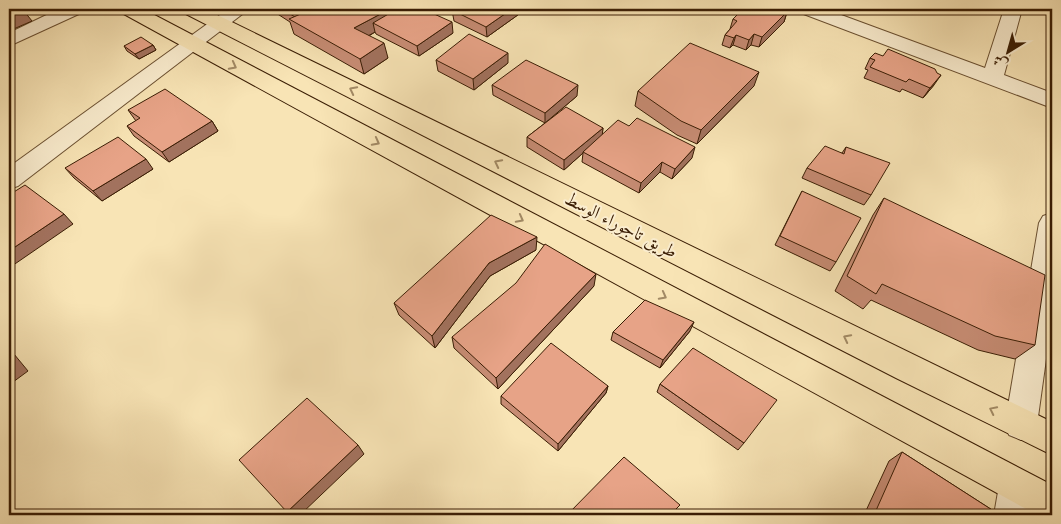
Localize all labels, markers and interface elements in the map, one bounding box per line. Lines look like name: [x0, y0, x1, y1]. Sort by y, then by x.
north arrow: [984, 28, 1034, 78]
text: ش: [991, 52, 1011, 71]
one-way arrow: [228, 60, 237, 70]
one-way arrow: [349, 86, 358, 96]
one-way arrow: [371, 136, 380, 146]
one-way arrow: [494, 159, 503, 169]
street label: طريق تاجوراء الوسط: [561, 190, 680, 264]
one-way arrow: [514, 213, 523, 223]
one-way arrow: [658, 289, 667, 299]
one-way arrow: [843, 334, 852, 344]
one-way arrow: [989, 406, 998, 416]

